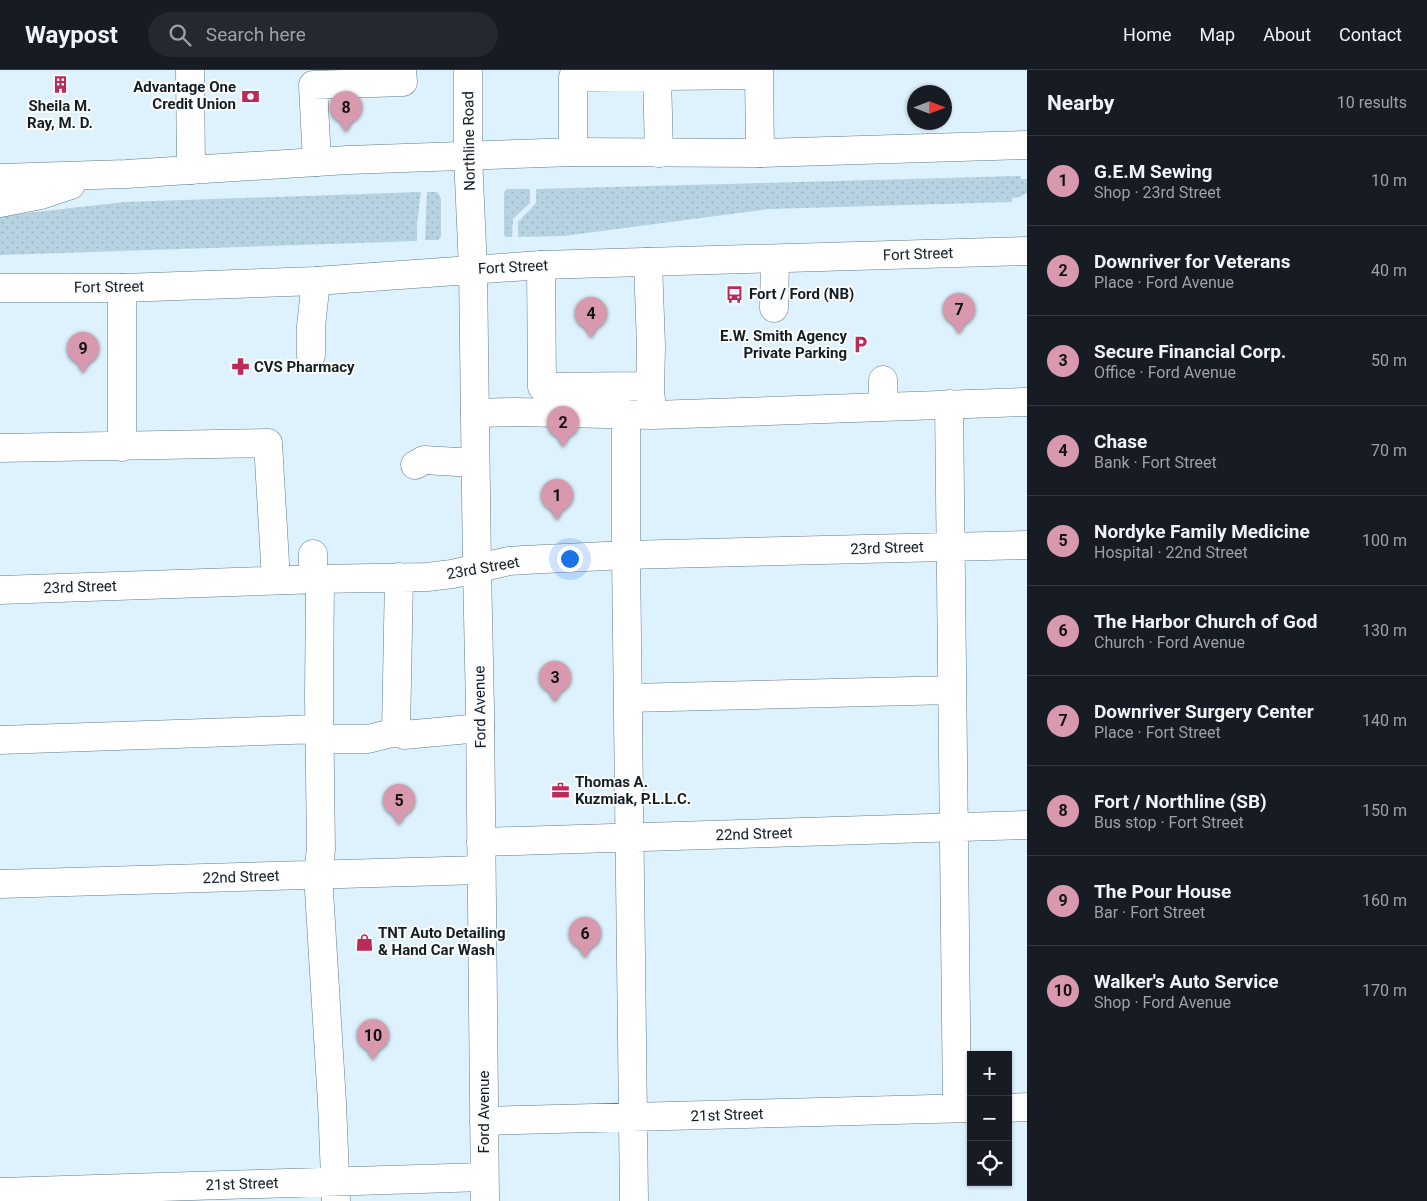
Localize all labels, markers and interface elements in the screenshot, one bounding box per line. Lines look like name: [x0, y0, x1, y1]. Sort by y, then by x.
search box: [148, 12, 498, 57]
text: Waypost: [25, 21, 118, 49]
icon: search: [166, 21, 194, 49]
text: Search here: [206, 23, 306, 46]
text: Home: [1123, 24, 1172, 45]
text: Map: [1200, 24, 1235, 45]
text: About: [1263, 24, 1311, 45]
text: Contact: [1339, 24, 1402, 45]
building icon: Sheila M. Ray, M. D.: [50, 75, 70, 95]
place label: Advantage One Credit Union: [133, 78, 236, 113]
north arrow: [907, 85, 952, 130]
bank icon: Advantage One Credit Union: [240, 86, 260, 106]
pin: 8: [330, 91, 362, 132]
street label: Northline Road: [459, 91, 479, 191]
text: Nearby: [1047, 91, 1114, 115]
text: 10 results: [1337, 93, 1407, 112]
place label: Sheila M. Ray, M. D.: [27, 97, 93, 132]
text: G.E.M Sewing: [1094, 160, 1212, 183]
text: 1: [1058, 171, 1068, 190]
text: 10 m: [1371, 171, 1407, 190]
text: Shop · 23rd Street: [1094, 183, 1221, 202]
street label: Fort Street: [883, 244, 954, 264]
text: Downriver for Veterans: [1094, 250, 1291, 273]
street label: Fort Street: [477, 256, 549, 278]
text: 2: [1058, 261, 1068, 280]
text: 40 m: [1371, 261, 1407, 280]
text: Place · Ford Avenue: [1094, 273, 1234, 292]
street label: Fort Street: [74, 277, 144, 297]
bus stop icon: Fort / Ford (NB): [725, 284, 745, 304]
place label: Fort / Ford (NB): [749, 285, 854, 303]
pin: 7: [943, 293, 975, 334]
pin: 4: [575, 297, 607, 338]
place label: E.W. Smith Agency Private Parking: [720, 327, 847, 362]
pin: 9: [67, 332, 99, 373]
parking icon: E.W. Smith Agency Private Parking: [851, 335, 871, 355]
text: Secure Financial Corp.: [1094, 340, 1286, 363]
text: 3: [1058, 351, 1068, 370]
text: 50 m: [1371, 351, 1407, 370]
pharmacy icon: CVS Pharmacy: [230, 357, 250, 377]
place label: CVS Pharmacy: [254, 358, 355, 376]
text: Office · Ford Avenue: [1094, 363, 1236, 382]
pin: 2: [547, 406, 579, 447]
text: Chase: [1094, 430, 1147, 453]
text: 4: [1058, 441, 1068, 460]
text: 70 m: [1371, 441, 1407, 460]
text: Bank · Fort Street: [1094, 453, 1217, 472]
pin: 1: [541, 479, 573, 520]
text: Nordyke Family Medicine: [1094, 520, 1310, 543]
text: 5: [1058, 531, 1068, 550]
text: 100 m: [1362, 531, 1407, 550]
street label: 23rd Street: [850, 538, 924, 558]
text: Hospital · 22nd Street: [1094, 543, 1248, 562]
your location: [557, 546, 583, 572]
street label: 23rd Street: [445, 553, 521, 583]
street label: 23rd Street: [43, 577, 117, 597]
text: The Harbor Church of God: [1094, 610, 1317, 633]
text: 6: [1058, 621, 1068, 640]
text: 130 m: [1362, 621, 1407, 640]
text: Church · Ford Avenue: [1094, 633, 1245, 652]
pin: 3: [539, 661, 571, 702]
street label: Ford Avenue: [470, 665, 490, 749]
text: Downriver Surgery Center: [1094, 700, 1314, 723]
text: 7: [1058, 711, 1068, 730]
text: 140 m: [1362, 711, 1407, 730]
text: Place · Fort Street: [1094, 723, 1221, 742]
place label: Thomas A. Kuzmiak, P.L.L.C.: [575, 773, 691, 808]
office icon: Thomas A. Kuzmiak, P.L.L.C.: [551, 781, 571, 801]
pin: 5: [383, 784, 415, 825]
text: Fort / Northline (SB): [1094, 790, 1267, 813]
text: 8: [1058, 801, 1068, 820]
text: 150 m: [1362, 801, 1407, 820]
text: Bus stop · Fort Street: [1094, 813, 1244, 832]
street label: 22nd Street: [715, 824, 793, 844]
street label: 22nd Street: [202, 867, 280, 887]
text: The Pour House: [1094, 880, 1231, 903]
text: 9: [1058, 891, 1068, 910]
text: 160 m: [1362, 891, 1407, 910]
text: Bar · Fort Street: [1094, 903, 1205, 922]
pin: 6: [569, 917, 601, 958]
place label: TNT Auto Detailing & Hand Car Wash: [378, 924, 506, 959]
shop icon: TNT Auto Detailing & Hand Car Wash: [354, 932, 374, 952]
text: Walker's Auto Service: [1094, 970, 1278, 993]
text: 10: [1054, 981, 1072, 1000]
text: 170 m: [1362, 981, 1407, 1000]
text: Shop · Ford Avenue: [1094, 993, 1231, 1012]
pin: 10: [357, 1019, 389, 1060]
map controls: [967, 1051, 1012, 1186]
button: +: [967, 1051, 1012, 1096]
street label: Ford Avenue: [475, 1071, 493, 1153]
button: −: [967, 1096, 1012, 1141]
street label: 21st Street: [690, 1105, 764, 1125]
button: locate: [967, 1141, 1012, 1186]
street label: 21st Street: [205, 1174, 279, 1194]

